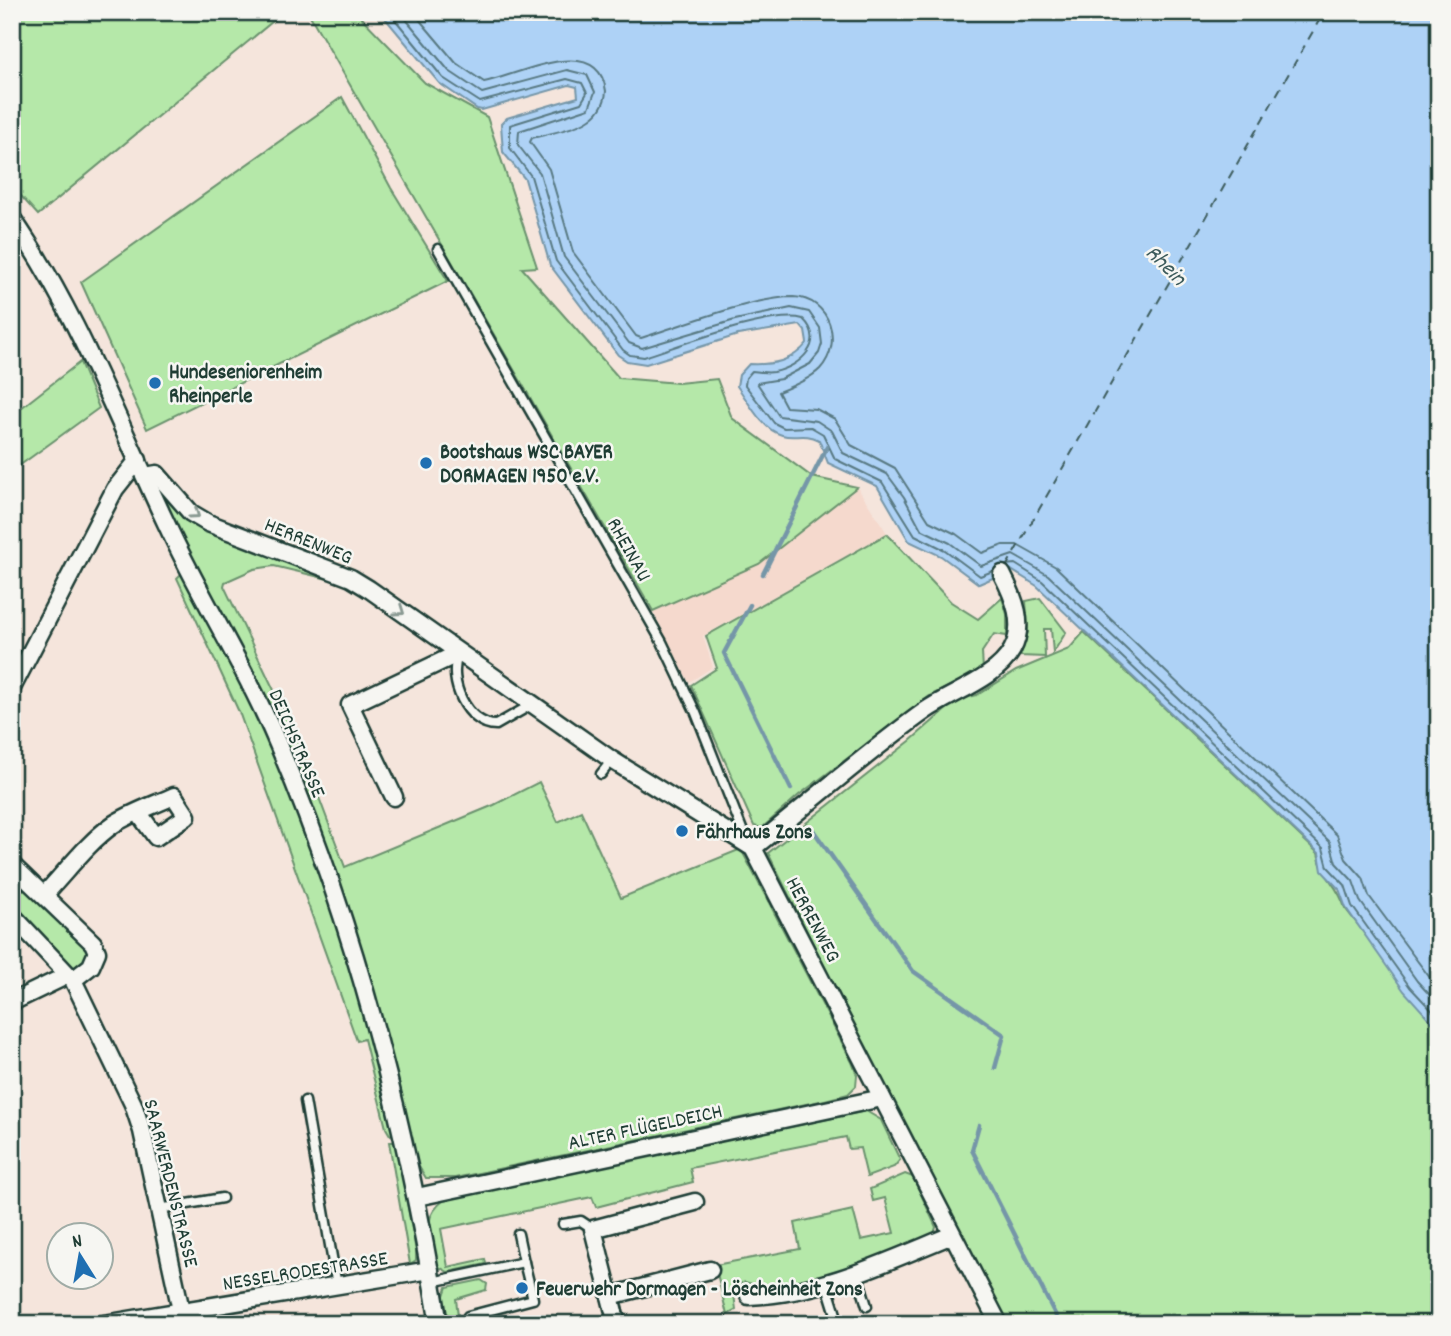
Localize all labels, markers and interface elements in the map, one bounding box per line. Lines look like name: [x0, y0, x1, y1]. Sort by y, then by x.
water label: Rhein: [1136, 238, 1194, 296]
place label: Hundeseniorenheim Rheinperle: [169, 359, 322, 413]
marker: Hundeseniorenheim Rheinperle: [147, 375, 163, 391]
place label: Bootshaus WSC BAYER DORMAGEN 1950 e.V.: [440, 439, 613, 493]
marker: Bootshaus WSC BAYER DORMAGEN 1950 e.V.: [418, 455, 434, 471]
one-way arrow: [187, 506, 200, 518]
street label: HERRENWEG: [259, 511, 357, 574]
street label: RHEINAU: [598, 513, 657, 588]
one-way arrow: [392, 603, 405, 615]
street label: DEICHSTRASSE: [259, 685, 332, 804]
place label: Fährhaus Zons: [696, 819, 813, 849]
marker: Fährhaus Zons: [674, 823, 690, 839]
street label: HERRENWEG: [776, 872, 846, 968]
street label: SAARWERDENSTRASSE: [134, 1096, 205, 1271]
street label: ALTER FLÜGELDEICH: [566, 1098, 726, 1160]
north arrow: [46, 1220, 116, 1290]
text: N: [70, 1229, 85, 1257]
street label: NESSELRODESTRASSE: [221, 1245, 391, 1301]
place label: Feuerwehr Dormagen - Löscheinheit Zons: [536, 1276, 863, 1306]
marker: Feuerwehr Dormagen - Löscheinheit Zons: [514, 1280, 530, 1296]

